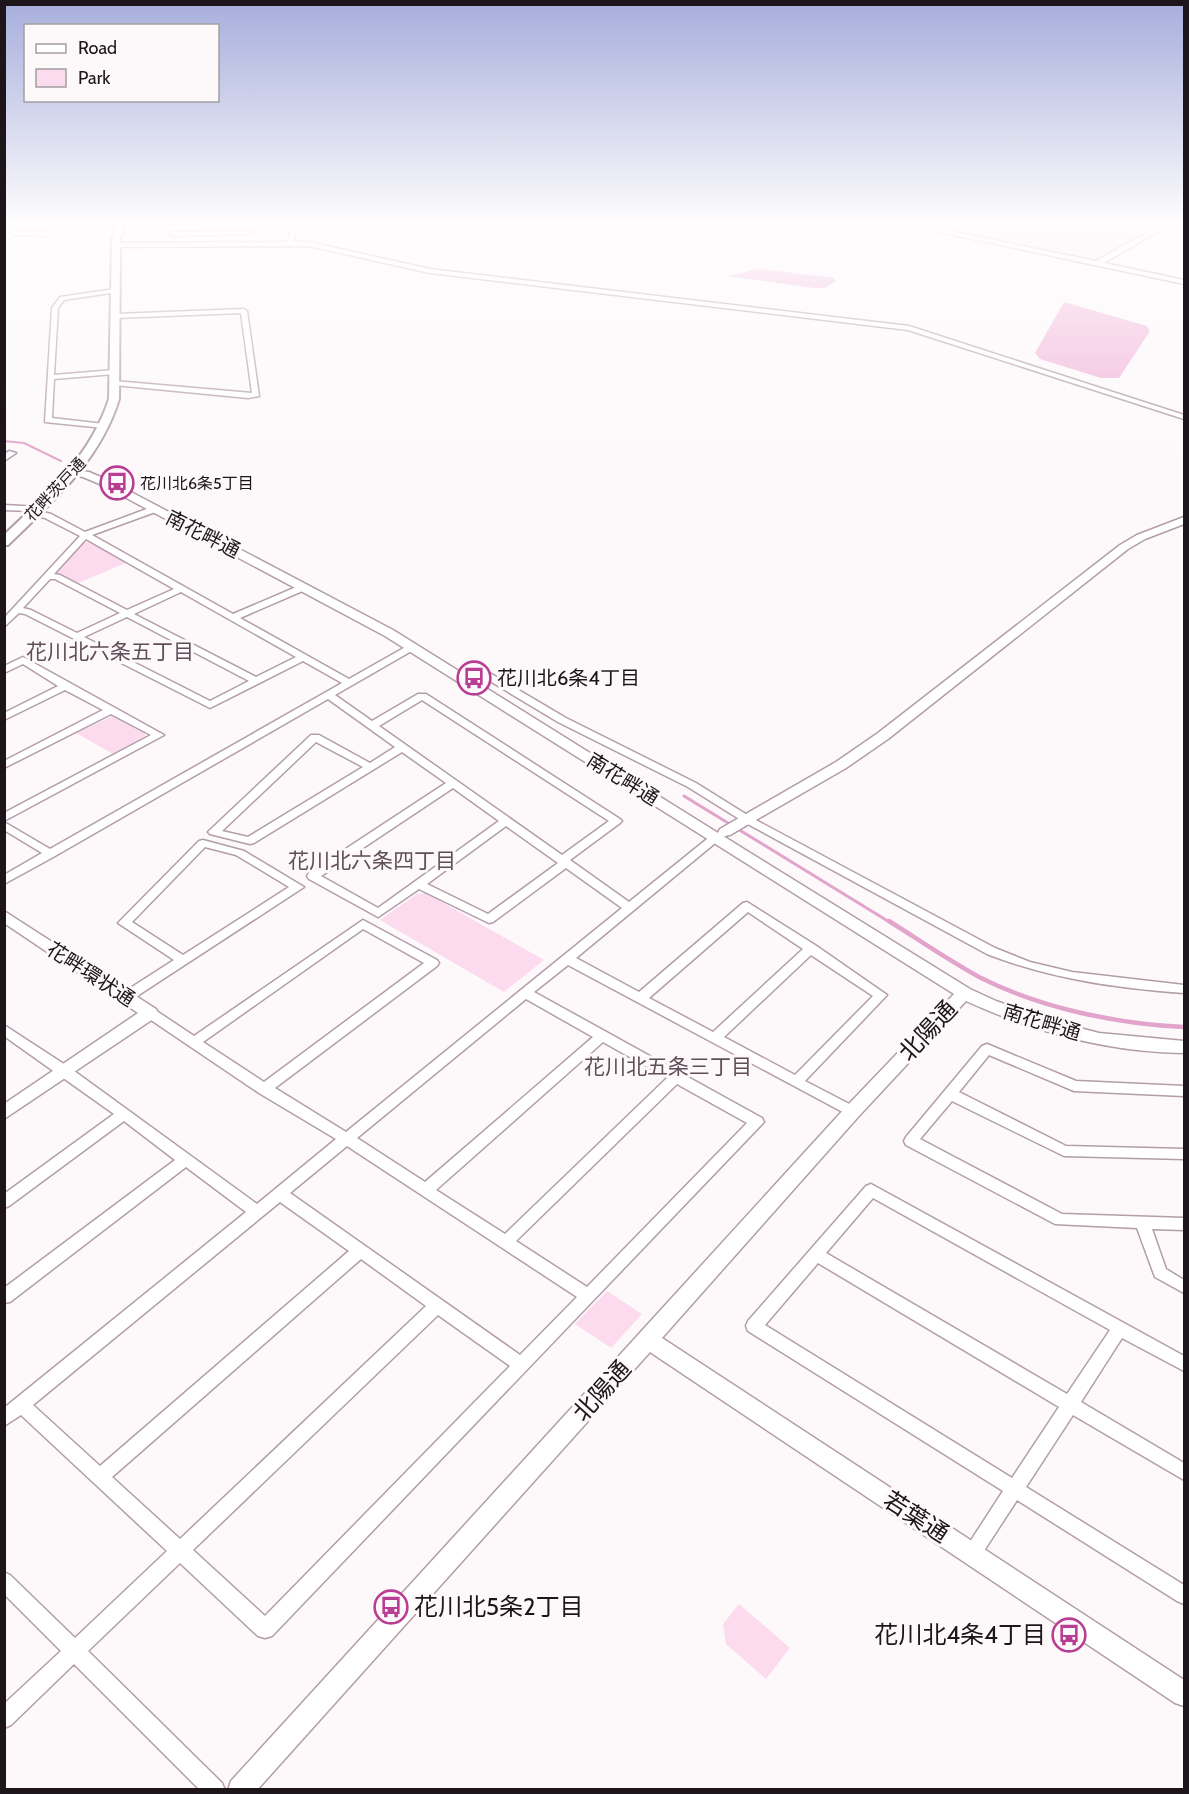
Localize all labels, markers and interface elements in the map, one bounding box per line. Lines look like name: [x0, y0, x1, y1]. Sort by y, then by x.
legend: [24, 24, 219, 102]
text: Road: [78, 37, 117, 59]
text: Park: [78, 67, 111, 89]
street label: 花畔茨戸通: [21, 454, 90, 525]
bus stop icon: 花川北6条5丁目: [99, 465, 135, 501]
place label: 花川北6条5丁目: [140, 474, 254, 493]
street label: 南花畔通: [162, 505, 244, 563]
district label: 花川北六条五丁目: [26, 639, 194, 664]
bus stop icon: 花川北6条4丁目: [456, 660, 492, 696]
place label: 花川北6条4丁目: [497, 666, 640, 690]
street label: 南花畔通: [583, 748, 663, 810]
district label: 花川北六条四丁目: [288, 848, 456, 873]
street label: 花畔環状通: [43, 937, 139, 1011]
street label: 北陽通: [892, 994, 963, 1067]
street label: 南花畔通: [1000, 999, 1084, 1045]
district label: 花川北五条三丁目: [584, 1054, 752, 1079]
street label: 北陽通: [567, 1354, 636, 1427]
street label: 若葉通: [878, 1485, 954, 1548]
bus stop icon: 花川北5条2丁目: [373, 1589, 409, 1625]
place label: 花川北5条2丁目: [414, 1592, 584, 1621]
bus stop icon: 花川北4条4丁目: [1051, 1617, 1087, 1653]
place label: 花川北4条4丁目: [874, 1620, 1046, 1649]

